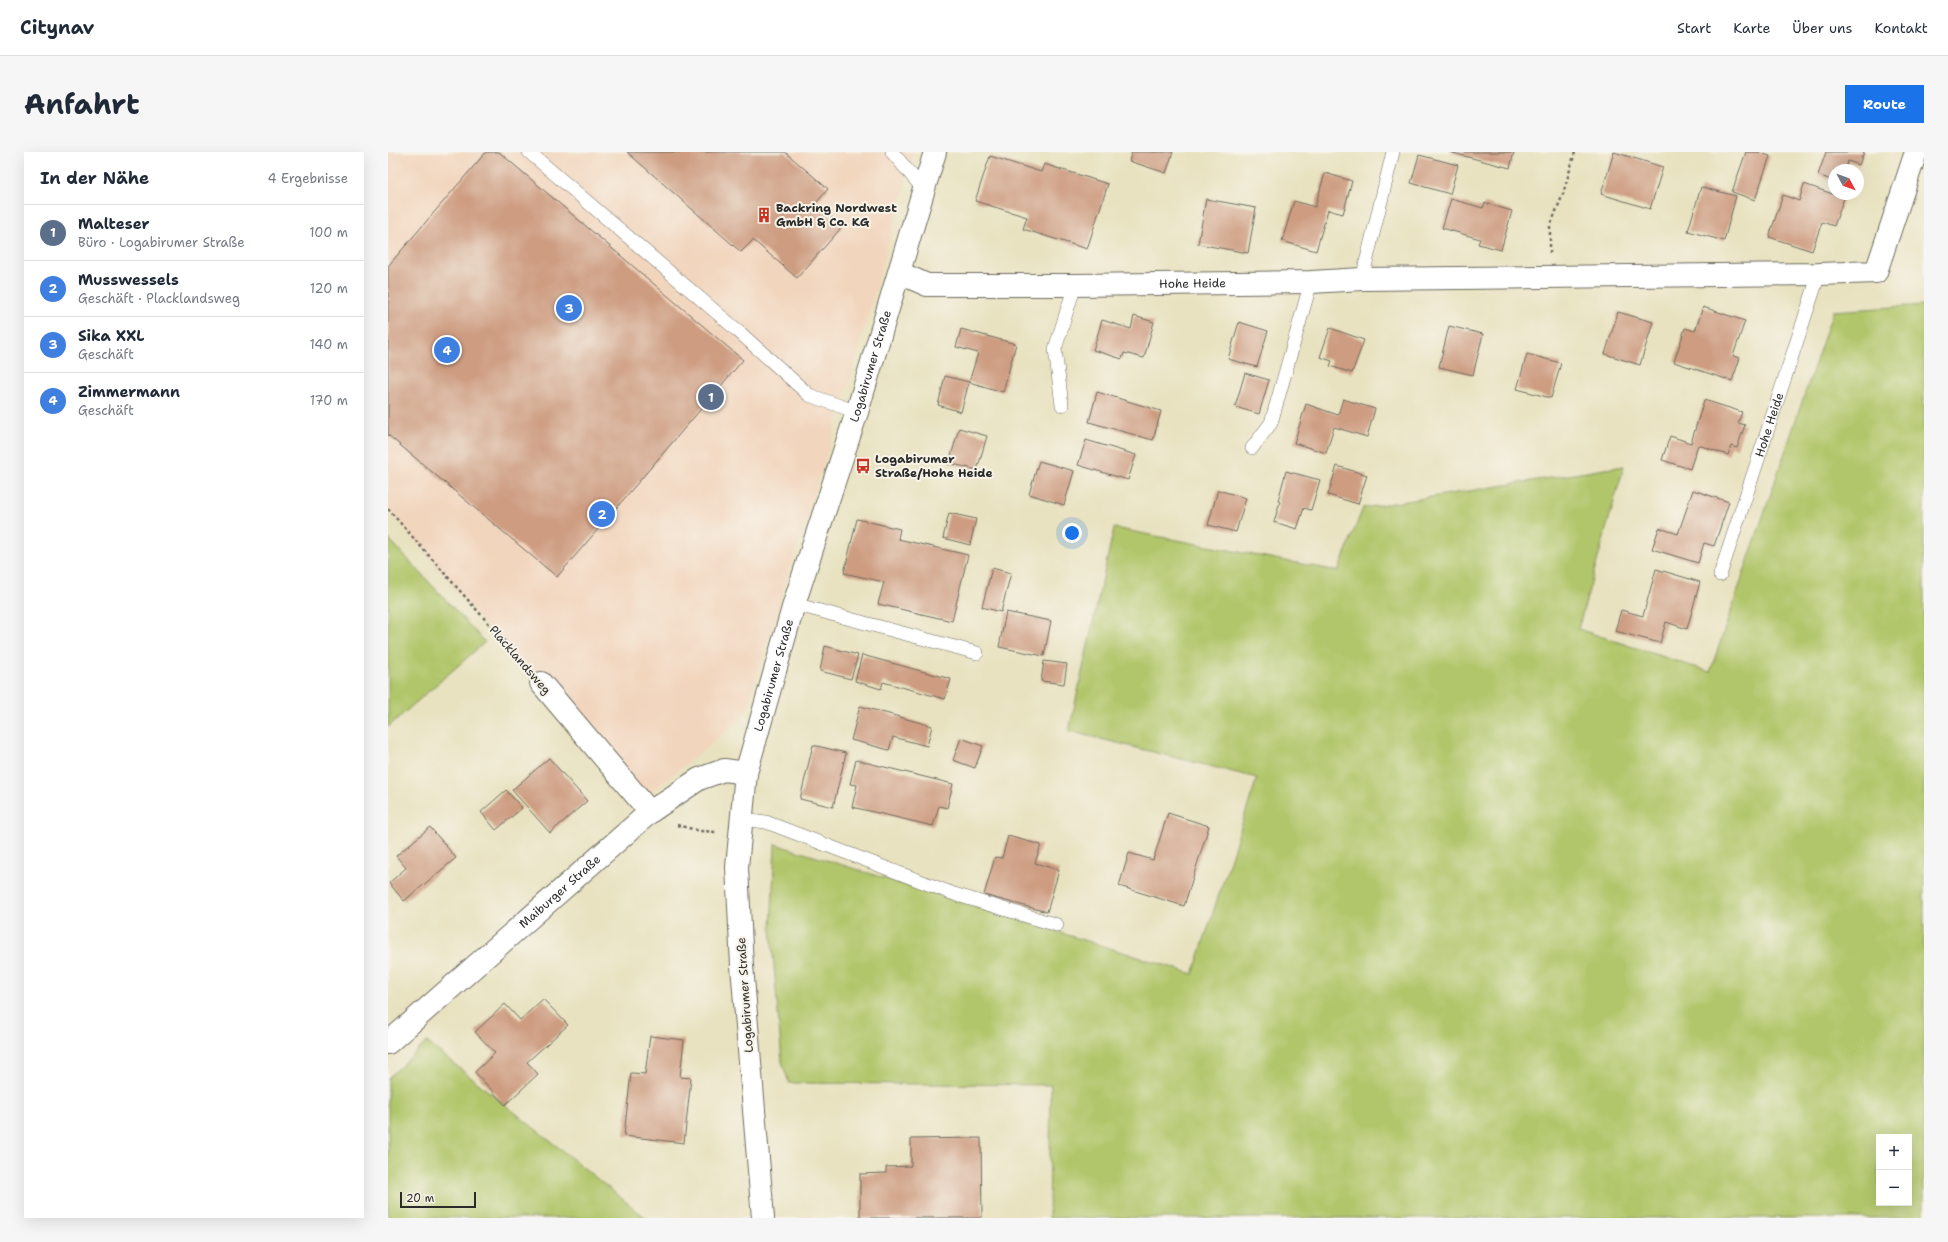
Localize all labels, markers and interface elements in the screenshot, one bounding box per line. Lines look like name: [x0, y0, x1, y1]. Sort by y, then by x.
text: Citynav: [20, 15, 94, 40]
text: Start: [1677, 19, 1711, 37]
text: Karte: [1733, 19, 1770, 37]
text: Über uns: [1792, 19, 1852, 37]
text: Kontakt: [1874, 19, 1928, 37]
text: Anfahrt: [24, 85, 140, 123]
button: Route: [1845, 85, 1924, 123]
north arrow: [1828, 164, 1864, 200]
text: In der Nähe: [40, 167, 149, 189]
text: 4 Ergebnisse: [268, 170, 348, 187]
place label: Backring Nordwest GmbH & Co. KG: [776, 200, 897, 230]
building icon: Backring Nordwest GmbH & Co. KG: [755, 206, 773, 224]
text: Malteser: [78, 214, 149, 234]
text: 1: [50, 224, 56, 241]
text: 100 m: [309, 224, 348, 241]
text: Büro · Logabirumer Straße: [78, 234, 245, 251]
text: Musswessels: [78, 270, 179, 290]
street label: Hohe Heide: [1159, 275, 1226, 292]
text: 2: [48, 280, 58, 297]
text: 120 m: [310, 280, 348, 297]
text: Geschäft · Placklandsweg: [78, 290, 240, 307]
pin: 3: [556, 293, 582, 323]
street label: Logabirumer Straße: [846, 308, 895, 424]
text: Sika XXL: [78, 326, 144, 346]
pin: 4: [434, 335, 460, 365]
text: 3: [48, 336, 58, 353]
text: 140 m: [309, 336, 348, 353]
text: Geschäft: [78, 346, 134, 363]
text: Zimmermann: [78, 382, 180, 402]
pin: 1: [698, 382, 724, 412]
street label: Hohe Heide: [1751, 390, 1787, 459]
text: 4: [48, 392, 58, 409]
text: 170 m: [310, 392, 348, 409]
text: Geschäft: [78, 402, 134, 419]
place label: Logabirumer Straße/Hohe Heide: [875, 451, 993, 481]
bus stop icon: Logabirumer Straße/Hohe Heide: [854, 457, 872, 475]
pin: 2: [589, 499, 615, 529]
your location: [1062, 523, 1082, 543]
street label: Logabirumer Straße: [750, 617, 797, 733]
street label: Placklandsweg: [486, 622, 554, 698]
street label: Maiburger Straße: [516, 851, 604, 932]
street label: Logabirumer Straße: [733, 936, 757, 1053]
map controls: [1876, 1134, 1912, 1206]
button: +: [1876, 1134, 1912, 1170]
button: −: [1876, 1170, 1912, 1206]
scale bar: [400, 1190, 476, 1209]
text: 20 m: [406, 1191, 434, 1206]

